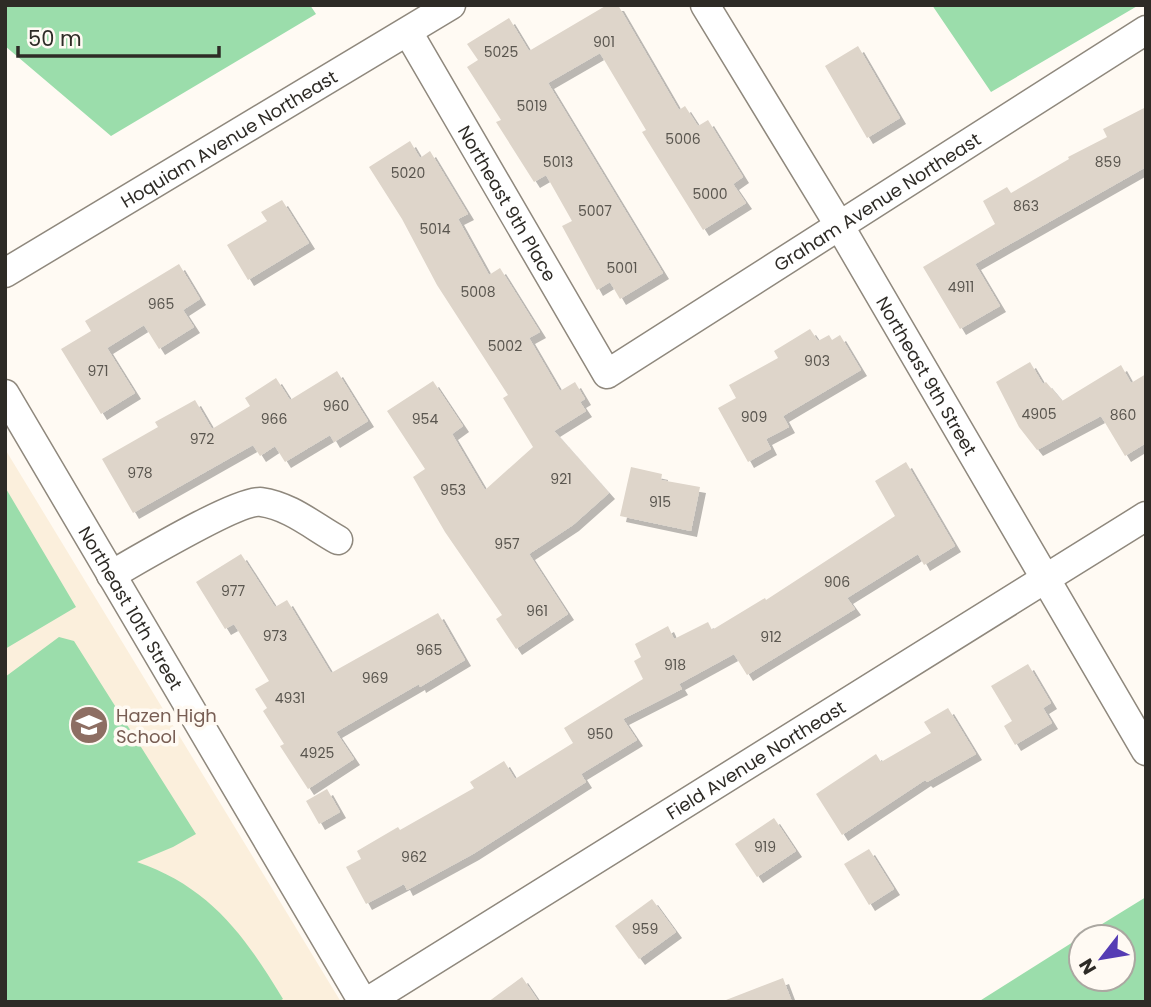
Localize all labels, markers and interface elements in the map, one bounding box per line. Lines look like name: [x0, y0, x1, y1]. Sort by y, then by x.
scale bar: [18, 14, 219, 58]
text: 50 m: [28, 24, 82, 53]
house number: 901: [593, 32, 615, 52]
house number: 5025: [484, 42, 518, 62]
street label: Hoquiam Avenue Northeast: [116, 64, 342, 213]
house number: 5019: [517, 96, 547, 116]
street label: Northeast 9th Place: [452, 121, 563, 286]
street label: Graham Avenue Northeast: [769, 126, 985, 277]
house number: 5006: [665, 129, 701, 149]
house number: 5013: [543, 152, 573, 172]
house number: 859: [1095, 152, 1121, 172]
house number: 5020: [391, 163, 425, 183]
house number: 5000: [692, 184, 728, 204]
house number: 863: [1013, 196, 1039, 216]
house number: 5007: [578, 201, 612, 221]
house number: 5014: [420, 219, 451, 239]
house number: 5001: [607, 258, 637, 278]
house number: 4911: [948, 277, 974, 297]
house number: 5008: [460, 282, 496, 302]
street label: Northeast 9th Street: [871, 292, 983, 460]
house number: 965: [148, 294, 174, 314]
house number: 5002: [488, 336, 522, 356]
house number: 903: [804, 351, 830, 371]
house number: 971: [88, 361, 108, 381]
house number: 960: [323, 396, 349, 416]
house number: 4905: [1021, 404, 1057, 424]
house number: 860: [1110, 405, 1136, 425]
house number: 909: [741, 407, 767, 427]
house number: 966: [261, 409, 287, 429]
house number: 954: [412, 409, 438, 429]
house number: 972: [190, 429, 214, 449]
house number: 978: [127, 463, 153, 483]
house number: 921: [550, 469, 572, 489]
house number: 953: [440, 480, 466, 500]
house number: 915: [649, 492, 671, 512]
street label: Northeast 10th Street: [73, 521, 189, 694]
house number: 957: [494, 534, 520, 554]
house number: 906: [824, 572, 850, 592]
house number: 977: [221, 581, 245, 601]
house number: 961: [526, 601, 548, 621]
house number: 973: [263, 626, 287, 646]
house number: 912: [760, 627, 782, 647]
house number: 965: [416, 640, 442, 660]
house number: 918: [664, 655, 686, 675]
house number: 969: [362, 668, 388, 688]
house number: 4931: [275, 688, 305, 708]
street label: Field Avenue Northeast: [661, 694, 850, 825]
place label: Hazen High School: [116, 703, 217, 749]
school or university icon: Hazen High School: [68, 704, 110, 746]
house number: 950: [587, 724, 613, 744]
house number: 4925: [300, 743, 334, 763]
house number: 919: [754, 837, 776, 857]
house number: 962: [401, 847, 427, 867]
house number: 959: [632, 919, 658, 939]
north arrow: [1067, 923, 1137, 993]
text: N: [1073, 953, 1103, 980]

